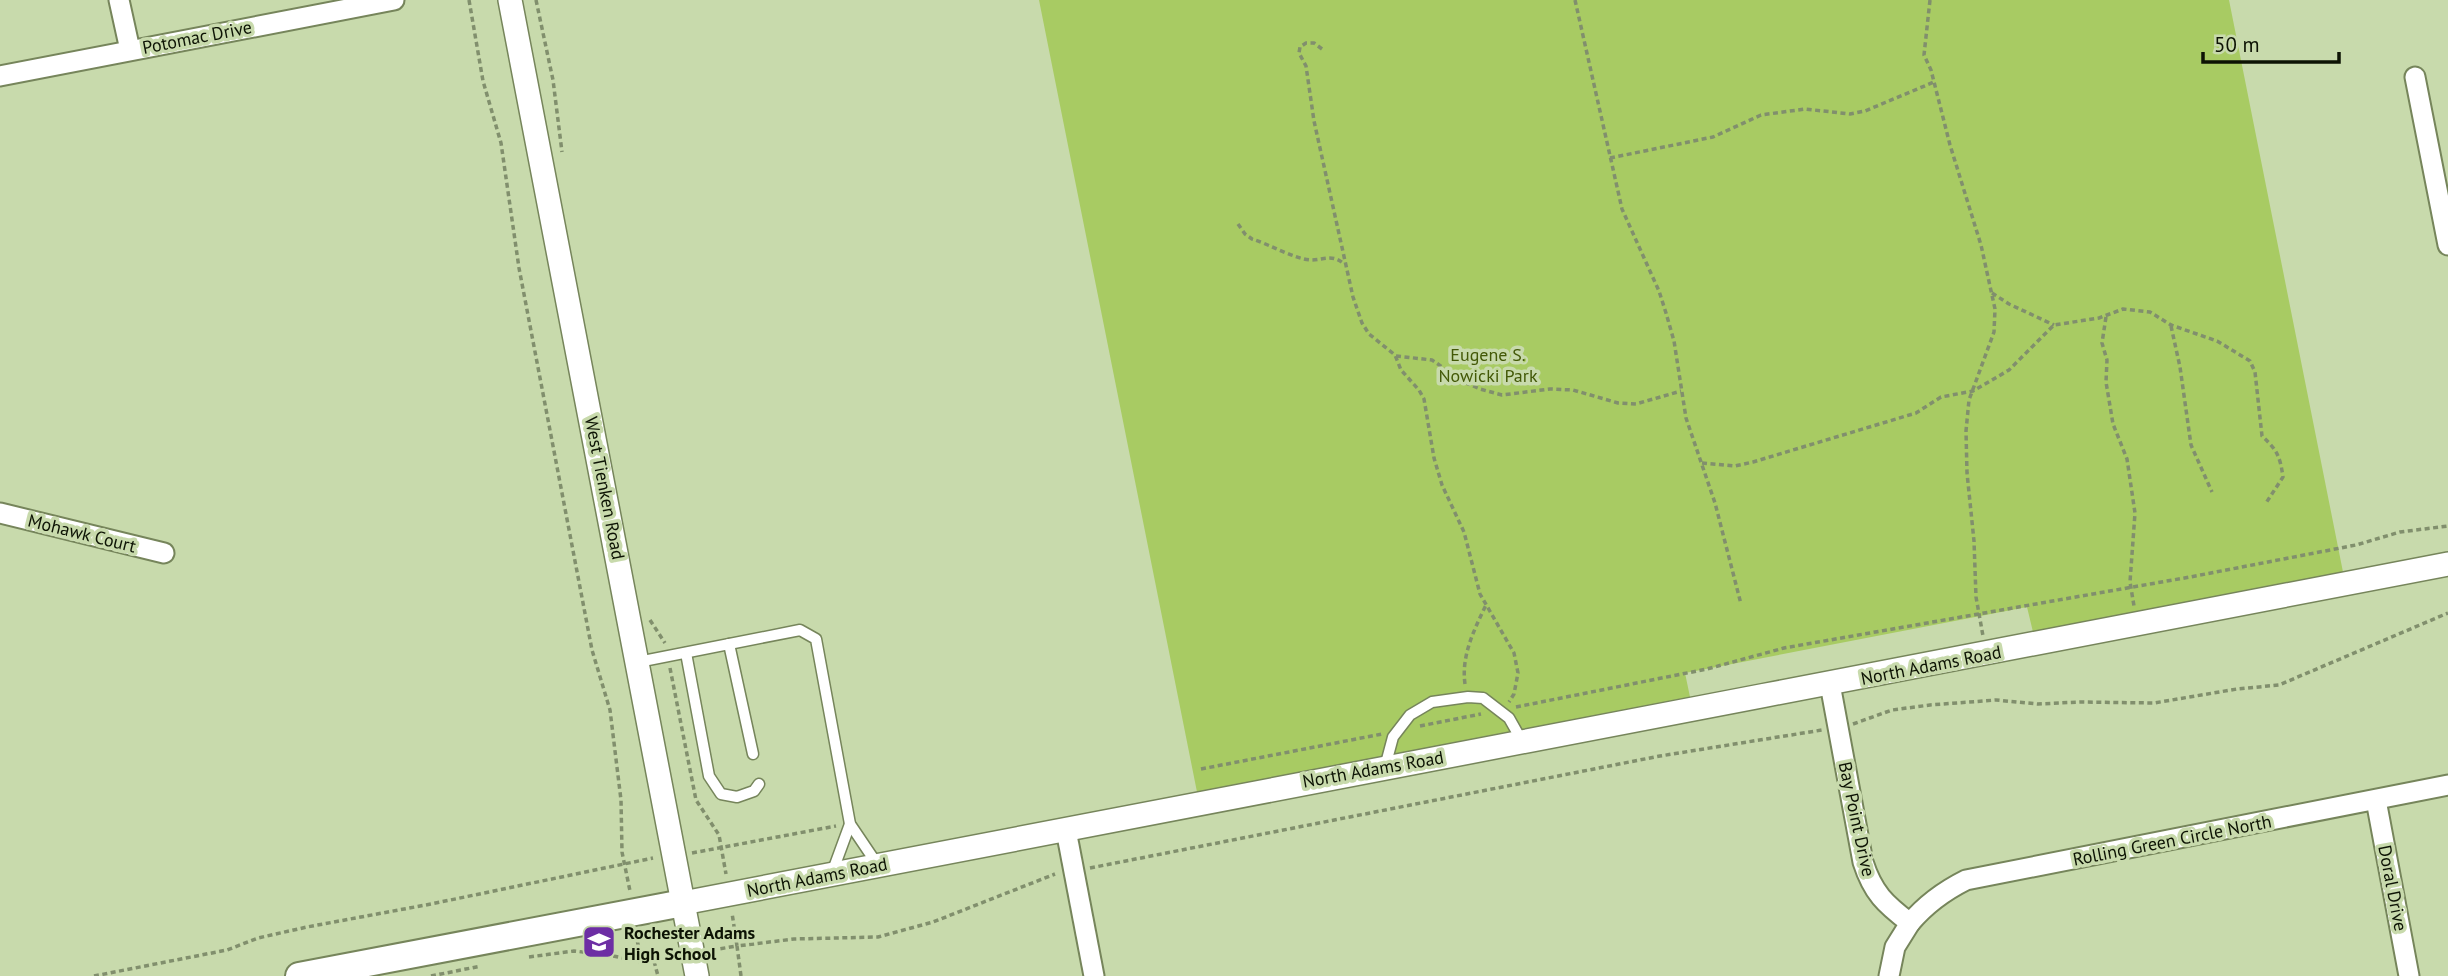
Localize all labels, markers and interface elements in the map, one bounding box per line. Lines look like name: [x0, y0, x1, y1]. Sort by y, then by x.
street label: Potomac Drive: [140, 15, 254, 59]
scale bar: [2203, 21, 2340, 65]
text: 50 m: [2214, 31, 2260, 58]
park label: Eugene S. Nowicki Park: [1438, 343, 1538, 387]
street label: West Tienken Road: [580, 414, 630, 562]
street label: Mohawk Court: [26, 508, 138, 558]
street label: North Adams Road: [1859, 640, 2003, 690]
street label: North Adams Road: [1301, 745, 1445, 793]
street label: Bay Point Drive: [1834, 759, 1880, 879]
street label: Rolling Green Circle North: [2071, 809, 2273, 871]
street label: Doral Drive: [2373, 843, 2413, 933]
street label: North Adams Road: [745, 852, 889, 902]
place label: Rochester Adams High School: [624, 921, 755, 965]
school or university icon: Rochester Adams High School: [580, 923, 618, 961]

